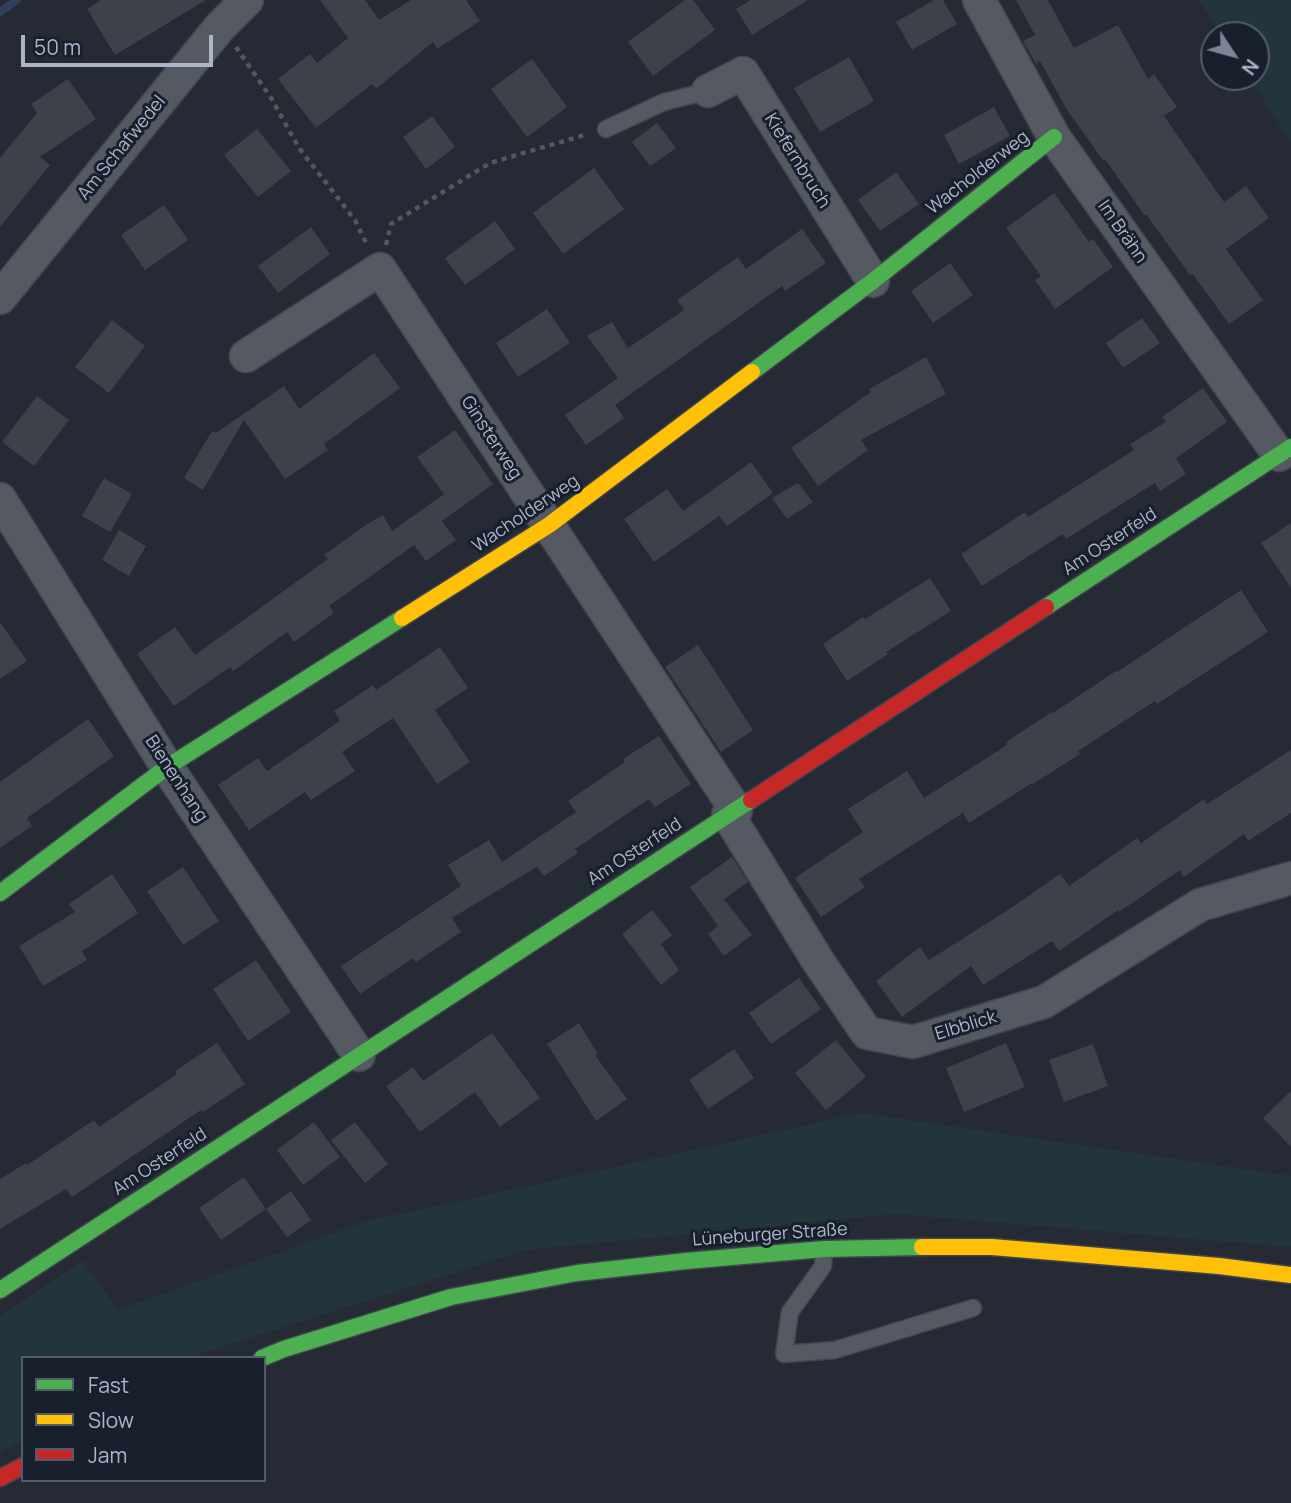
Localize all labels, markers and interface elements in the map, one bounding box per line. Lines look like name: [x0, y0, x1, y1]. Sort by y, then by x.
scale bar: [24, 21, 217, 65]
north arrow: [1200, 21, 1270, 91]
text: 50 m: [34, 33, 81, 61]
text: N: [1236, 54, 1265, 80]
street label: Am Schafwedel: [73, 92, 171, 204]
street label: Kiefernbruch: [759, 110, 835, 212]
street label: Wacholderweg: [923, 126, 1033, 220]
street label: Im Brähn: [1093, 196, 1151, 268]
street label: Ginsterweg: [456, 392, 526, 484]
street label: Wacholderweg: [469, 470, 583, 558]
street label: Am Osterfeld: [1059, 504, 1161, 580]
street label: Bienenhang: [140, 732, 212, 826]
street label: Am Osterfeld: [584, 814, 686, 890]
street label: Elbblick: [933, 1006, 999, 1046]
street label: Am Osterfeld: [109, 1124, 211, 1200]
street label: Lüneburger Straße: [692, 1219, 848, 1251]
legend: [21, 1356, 266, 1482]
text: Fast: [88, 1371, 129, 1399]
text: Slow: [88, 1406, 134, 1434]
text: Jam: [88, 1441, 127, 1469]

